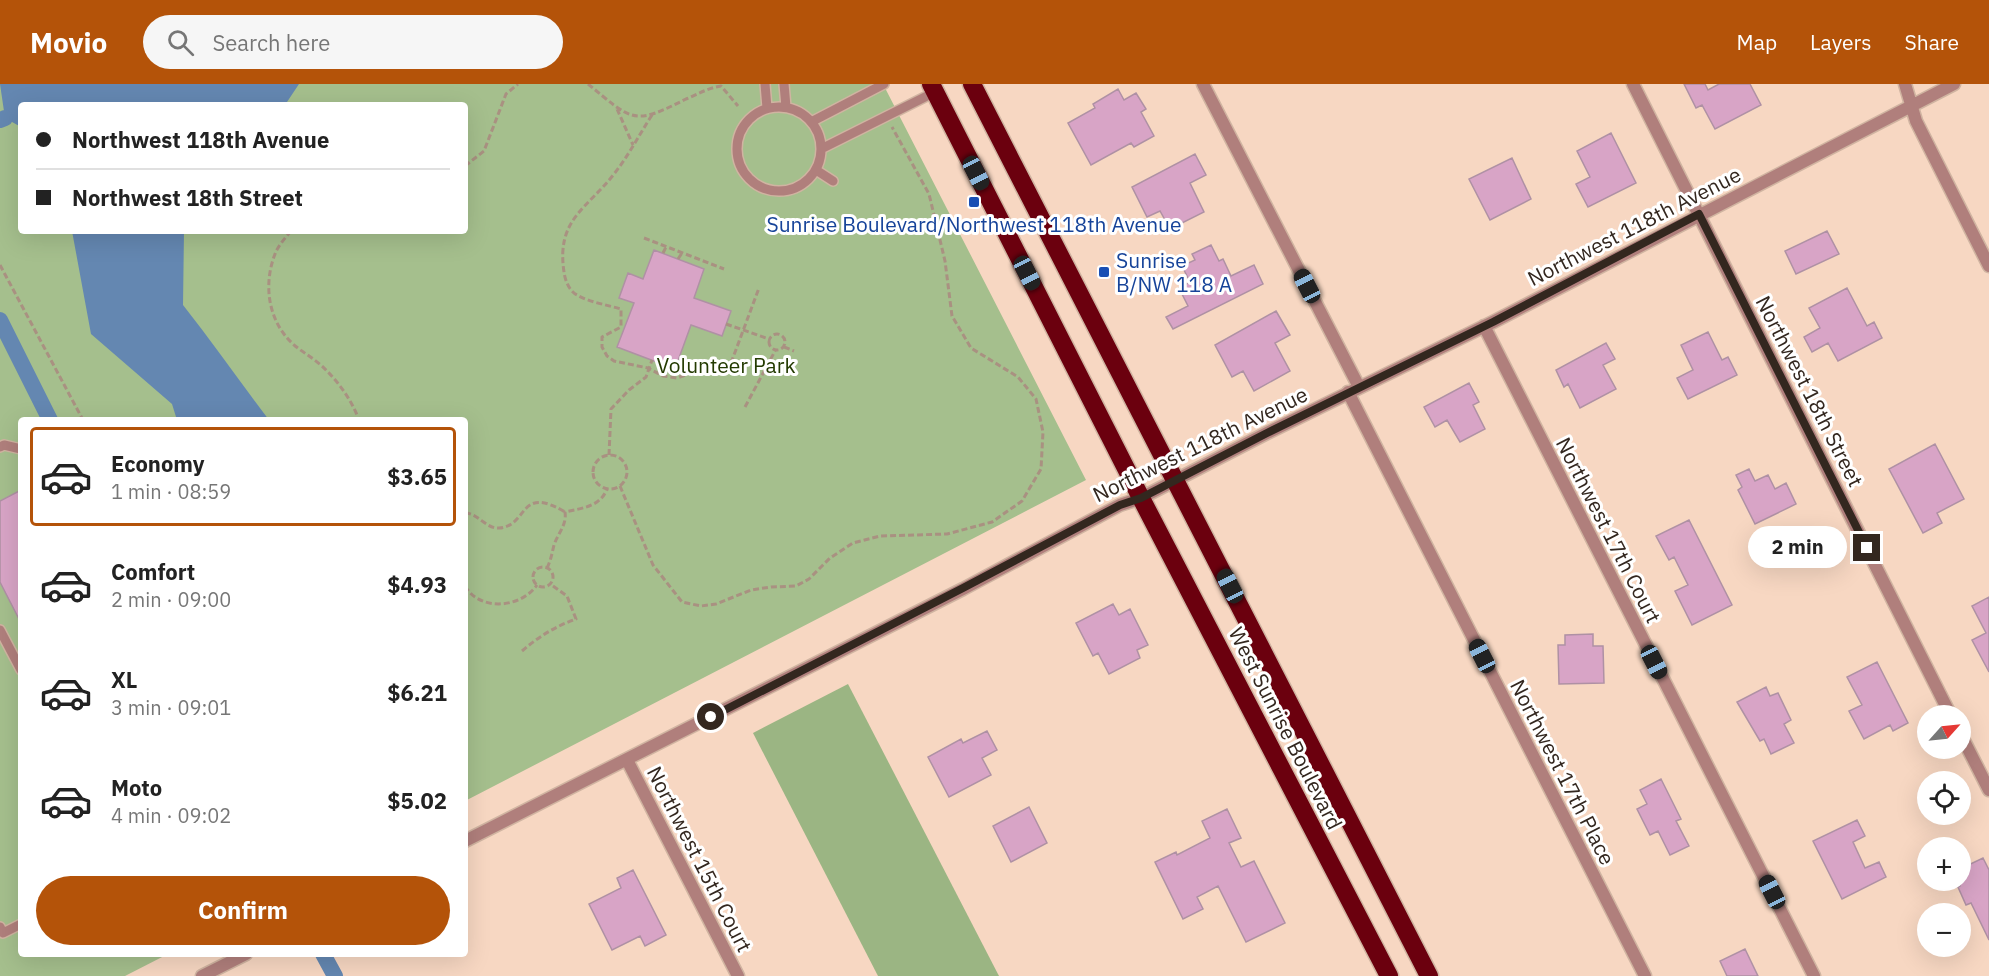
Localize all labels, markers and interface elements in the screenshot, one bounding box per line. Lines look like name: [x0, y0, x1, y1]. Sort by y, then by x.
search box: [143, 15, 563, 69]
text: Movio: [30, 24, 107, 61]
icon: search: [164, 26, 197, 59]
text: Search here: [212, 28, 330, 57]
text: Map: [1737, 28, 1777, 56]
text: Layers: [1810, 28, 1872, 56]
text: Share: [1905, 28, 1959, 56]
text: Northwest 118th Avenue: [72, 125, 329, 154]
car: [960, 153, 992, 193]
street label: Northwest 118th Avenue: [1523, 160, 1745, 292]
text: Northwest 18th Street: [72, 183, 303, 212]
marker: Sunrise Boulevard/Northwest 118th Avenue: [967, 195, 981, 209]
place label: Sunrise Boulevard/Northwest 118th Avenue: [766, 210, 1182, 238]
place label: Sunrise B/NW 118 A: [1116, 246, 1232, 298]
car: [1011, 253, 1043, 293]
marker: Sunrise B/NW 118 A: [1097, 265, 1111, 279]
car: [1291, 266, 1323, 306]
street label: Northwest 18th Street: [1750, 291, 1870, 491]
park label: Volunteer Park: [657, 351, 796, 379]
street label: Northwest 118th Avenue: [1088, 380, 1312, 508]
street label: Northwest 17th Court: [1550, 432, 1668, 628]
text: Economy: [111, 449, 205, 478]
icon: car: [39, 450, 93, 504]
text: $3.65: [387, 462, 447, 491]
text: 1 min · 08:59: [111, 478, 231, 505]
callout: 2 min: [1747, 527, 1846, 569]
text: 2 min: [1771, 533, 1824, 560]
route end: [1853, 534, 1880, 561]
text: Comfort: [111, 557, 195, 586]
icon: car: [39, 558, 93, 612]
car: [1214, 566, 1246, 606]
text: $4.93: [387, 570, 447, 599]
text: 2 min · 09:00: [111, 586, 231, 613]
street label: West Sunrise Boulevard: [1223, 622, 1349, 834]
car: [1466, 636, 1498, 676]
car: [1638, 642, 1670, 682]
text: XL: [111, 665, 137, 694]
icon: car: [39, 666, 93, 720]
street label: Northwest 17th Place: [1504, 674, 1622, 870]
text: $6.21: [387, 678, 447, 707]
text: 3 min · 09:01: [111, 694, 231, 721]
route start: [697, 703, 724, 730]
north arrow: [1917, 705, 1971, 759]
map controls: [1917, 705, 1971, 957]
street label: Northwest 15th Court: [641, 761, 759, 957]
button: locate: [1917, 771, 1971, 825]
text: Moto: [111, 773, 162, 802]
icon: car: [39, 774, 93, 828]
text: $5.02: [387, 786, 447, 815]
text: 4 min · 09:02: [111, 802, 231, 829]
button: +: [1917, 837, 1971, 891]
car: [1756, 872, 1788, 912]
button: Confirm: [36, 876, 450, 945]
button: −: [1917, 903, 1971, 957]

